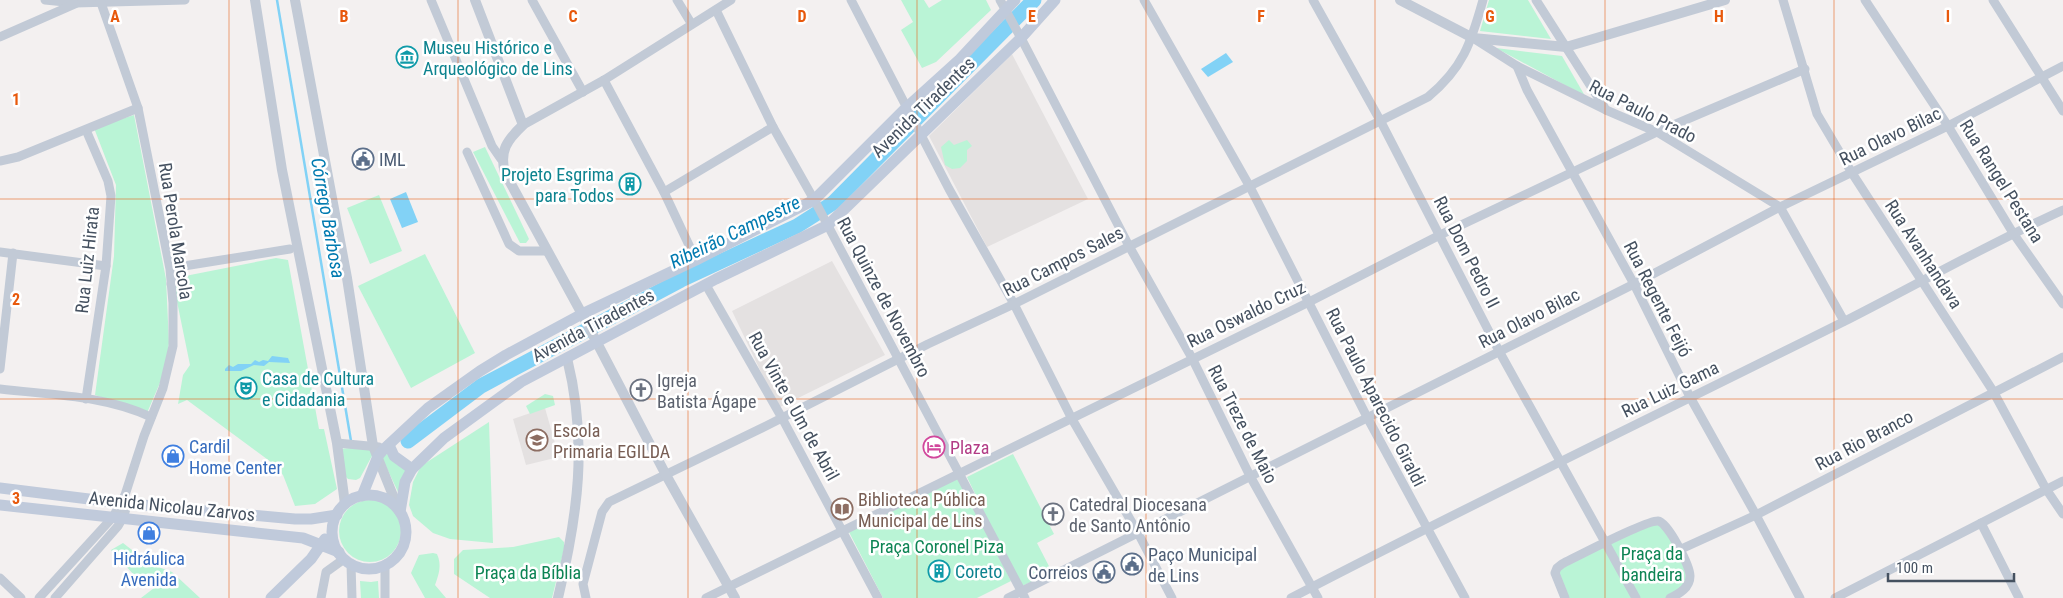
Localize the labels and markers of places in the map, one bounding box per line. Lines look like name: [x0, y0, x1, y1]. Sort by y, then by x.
place label: Museu Histórico e Arqueológico de Lins: [423, 37, 573, 79]
museum icon: Museu Histórico e Arqueológico de Lins: [395, 45, 419, 69]
public building icon: IML: [351, 147, 375, 171]
place label: IML: [379, 149, 406, 170]
place label: Projeto Esgrima para Todos: [501, 164, 614, 206]
building icon: Projeto Esgrima para Todos: [618, 172, 642, 196]
place label: Casa de Cultura e Cidadania: [262, 368, 374, 410]
place label: Igreja Batista Ágape: [657, 370, 756, 412]
theatre icon: Casa de Cultura e Cidadania: [234, 376, 258, 400]
church icon: Igreja Batista Ágape: [629, 378, 653, 402]
place label: Escola Primaria EGILDA: [553, 420, 671, 462]
school or university icon: Escola Primaria EGILDA: [525, 428, 549, 452]
hotel icon: Plaza: [922, 435, 946, 459]
place label: Cardil Home Center: [189, 436, 282, 478]
place label: Plaza: [950, 437, 989, 458]
shop icon: Cardil Home Center: [161, 444, 185, 468]
place label: Biblioteca Pública Municipal de Lins: [858, 489, 986, 531]
place label: Catedral Diocesana de Santo Antônio: [1069, 494, 1207, 536]
library icon: Biblioteca Pública Municipal de Lins: [830, 497, 854, 521]
church icon: Catedral Diocesana de Santo Antônio: [1041, 502, 1065, 526]
shop icon: Hidráulica Avenida: [137, 521, 161, 545]
place label: Paço Municipal de Lins: [1148, 544, 1257, 586]
place label: Hidráulica Avenida: [113, 548, 185, 590]
public building icon: Paço Municipal de Lins: [1120, 552, 1144, 576]
building icon: Coreto: [927, 559, 951, 583]
public building icon: Correios: [1092, 560, 1116, 584]
place label: Coreto: [955, 561, 1002, 582]
place label: Correios: [1028, 562, 1088, 583]

